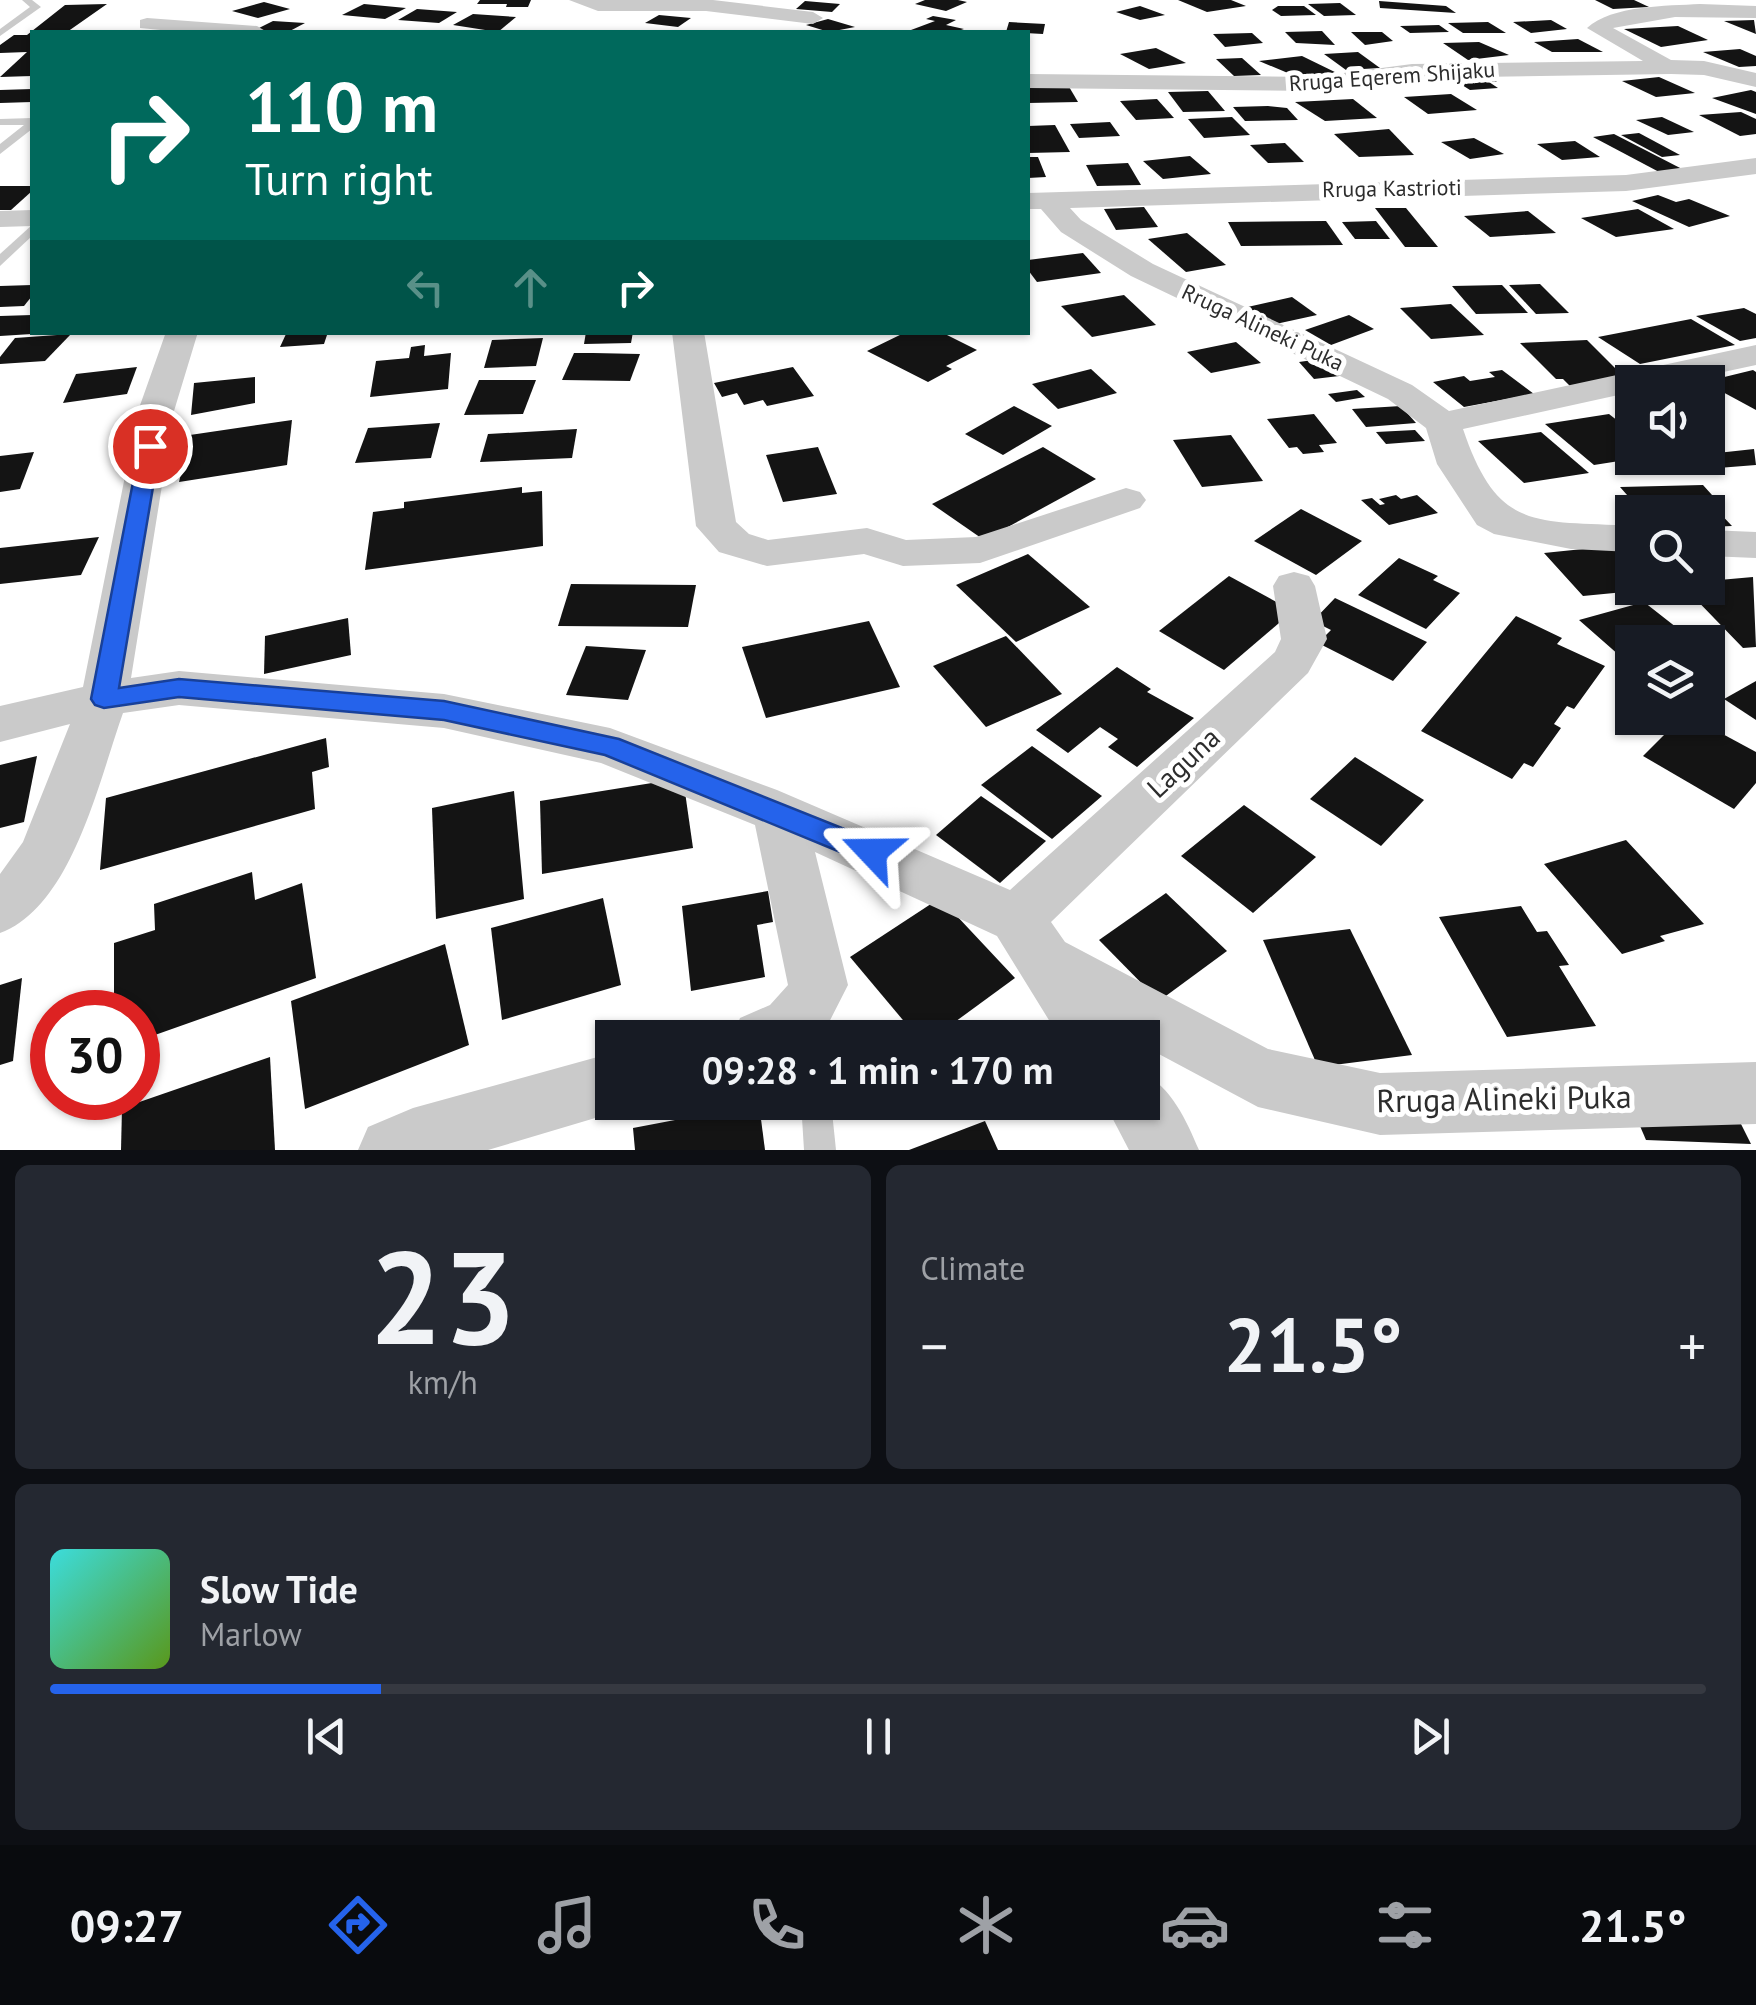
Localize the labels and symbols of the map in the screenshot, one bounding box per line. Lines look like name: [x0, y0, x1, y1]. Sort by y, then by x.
street label: Rruga Eqerem Shijaku: [1288, 55, 1496, 97]
street label: Rruga Kastrioti: [1322, 173, 1462, 203]
street label: Rruga Alineki Puka: [1177, 277, 1349, 377]
pin: [108, 404, 193, 489]
street label: Laguna: [1139, 719, 1227, 805]
position arrow: [820, 800, 924, 904]
speed limit sign: 30: [30, 990, 160, 1120]
street label: Rruga Alineki Puka: [1376, 1075, 1632, 1121]

